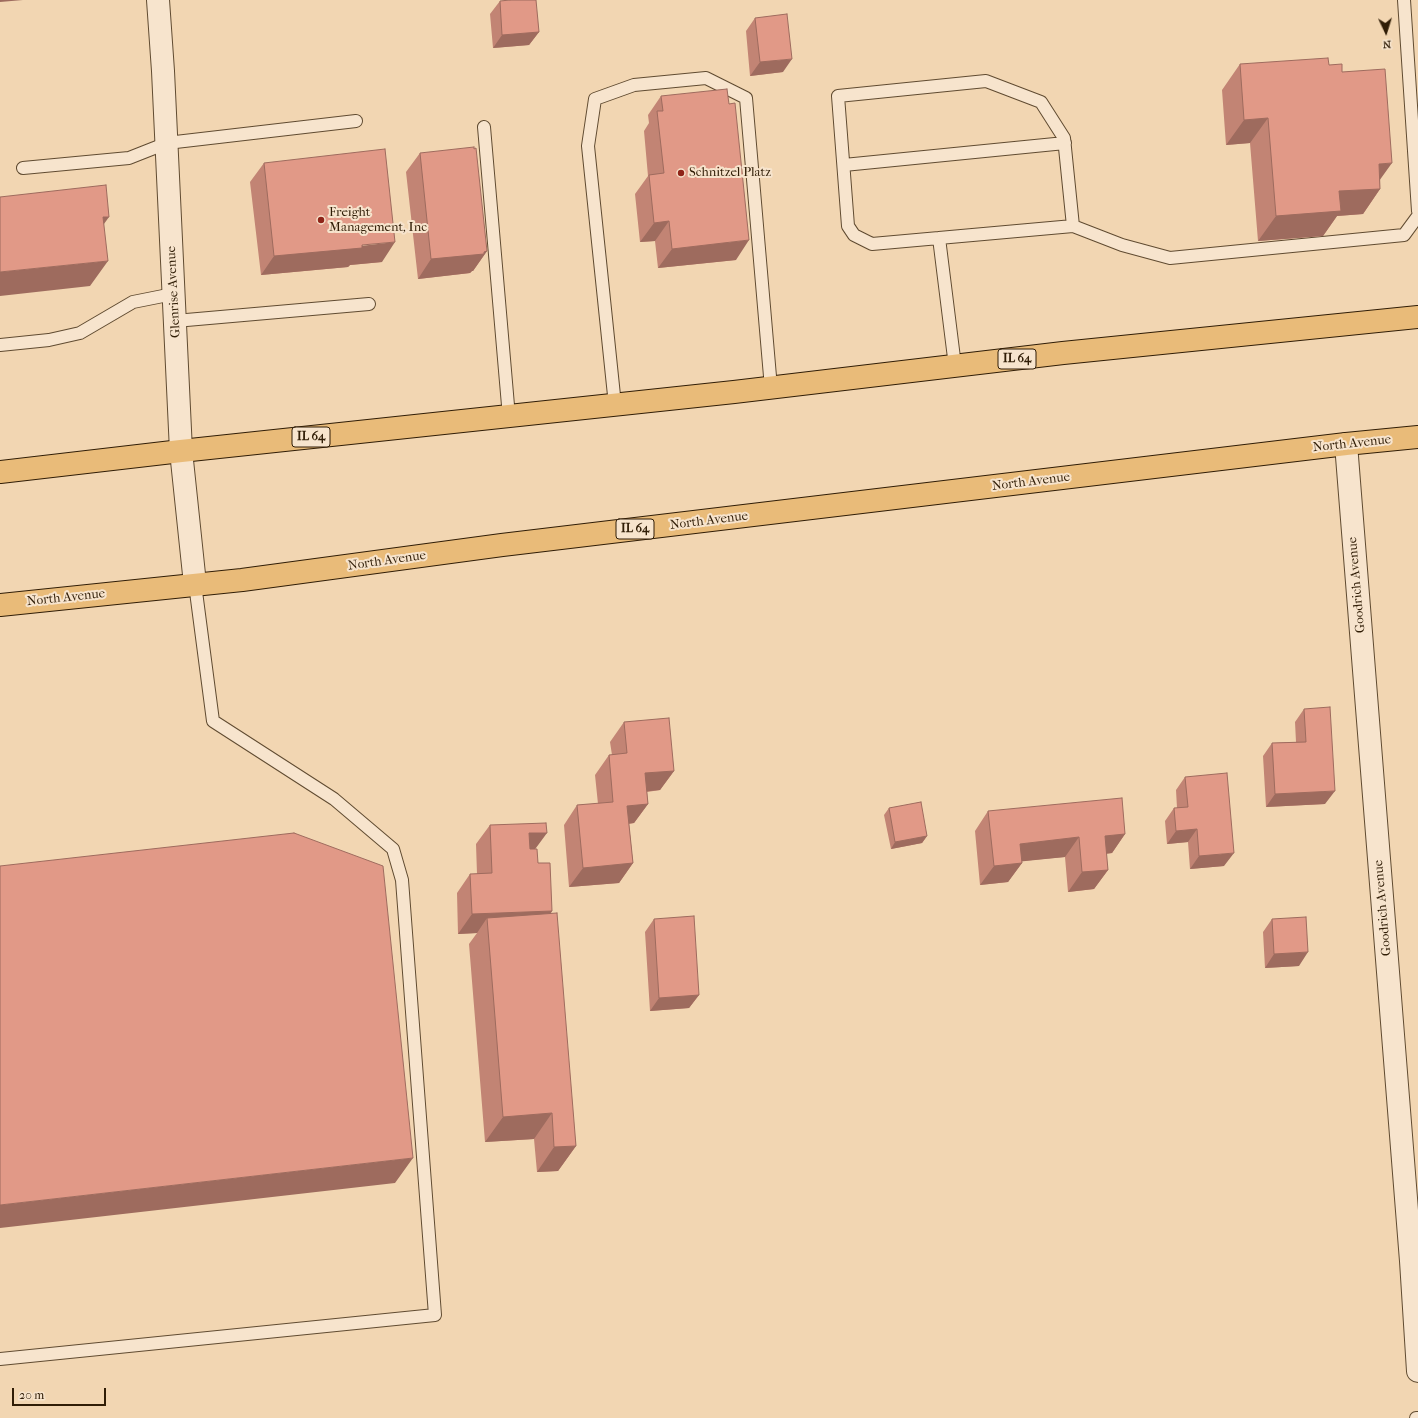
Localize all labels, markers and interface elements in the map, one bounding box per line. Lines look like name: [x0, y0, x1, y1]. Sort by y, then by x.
north arrow: [1366, 12, 1406, 52]
text: N: [1382, 38, 1392, 51]
place label: Schnitzel Platz: [689, 165, 771, 181]
marker: Schnitzel Platz: [676, 168, 686, 178]
place label: Freight Management, Inc: [329, 205, 427, 236]
marker: Freight Management, Inc: [316, 215, 326, 225]
street label: Glenrise Avenue: [164, 246, 184, 338]
road number: IL 64: [998, 349, 1036, 369]
road number: IL 64: [292, 427, 330, 447]
street label: North Avenue: [1312, 432, 1392, 456]
street label: North Avenue: [991, 469, 1071, 495]
street label: North Avenue: [669, 508, 749, 534]
road number: IL 64: [616, 519, 654, 539]
street label: Goodrich Avenue: [1345, 536, 1369, 634]
street label: North Avenue: [347, 548, 427, 574]
street label: North Avenue: [26, 586, 106, 610]
street label: Goodrich Avenue: [1371, 859, 1395, 957]
scale bar: [14, 1380, 108, 1406]
text: 20 m: [19, 1388, 44, 1402]

